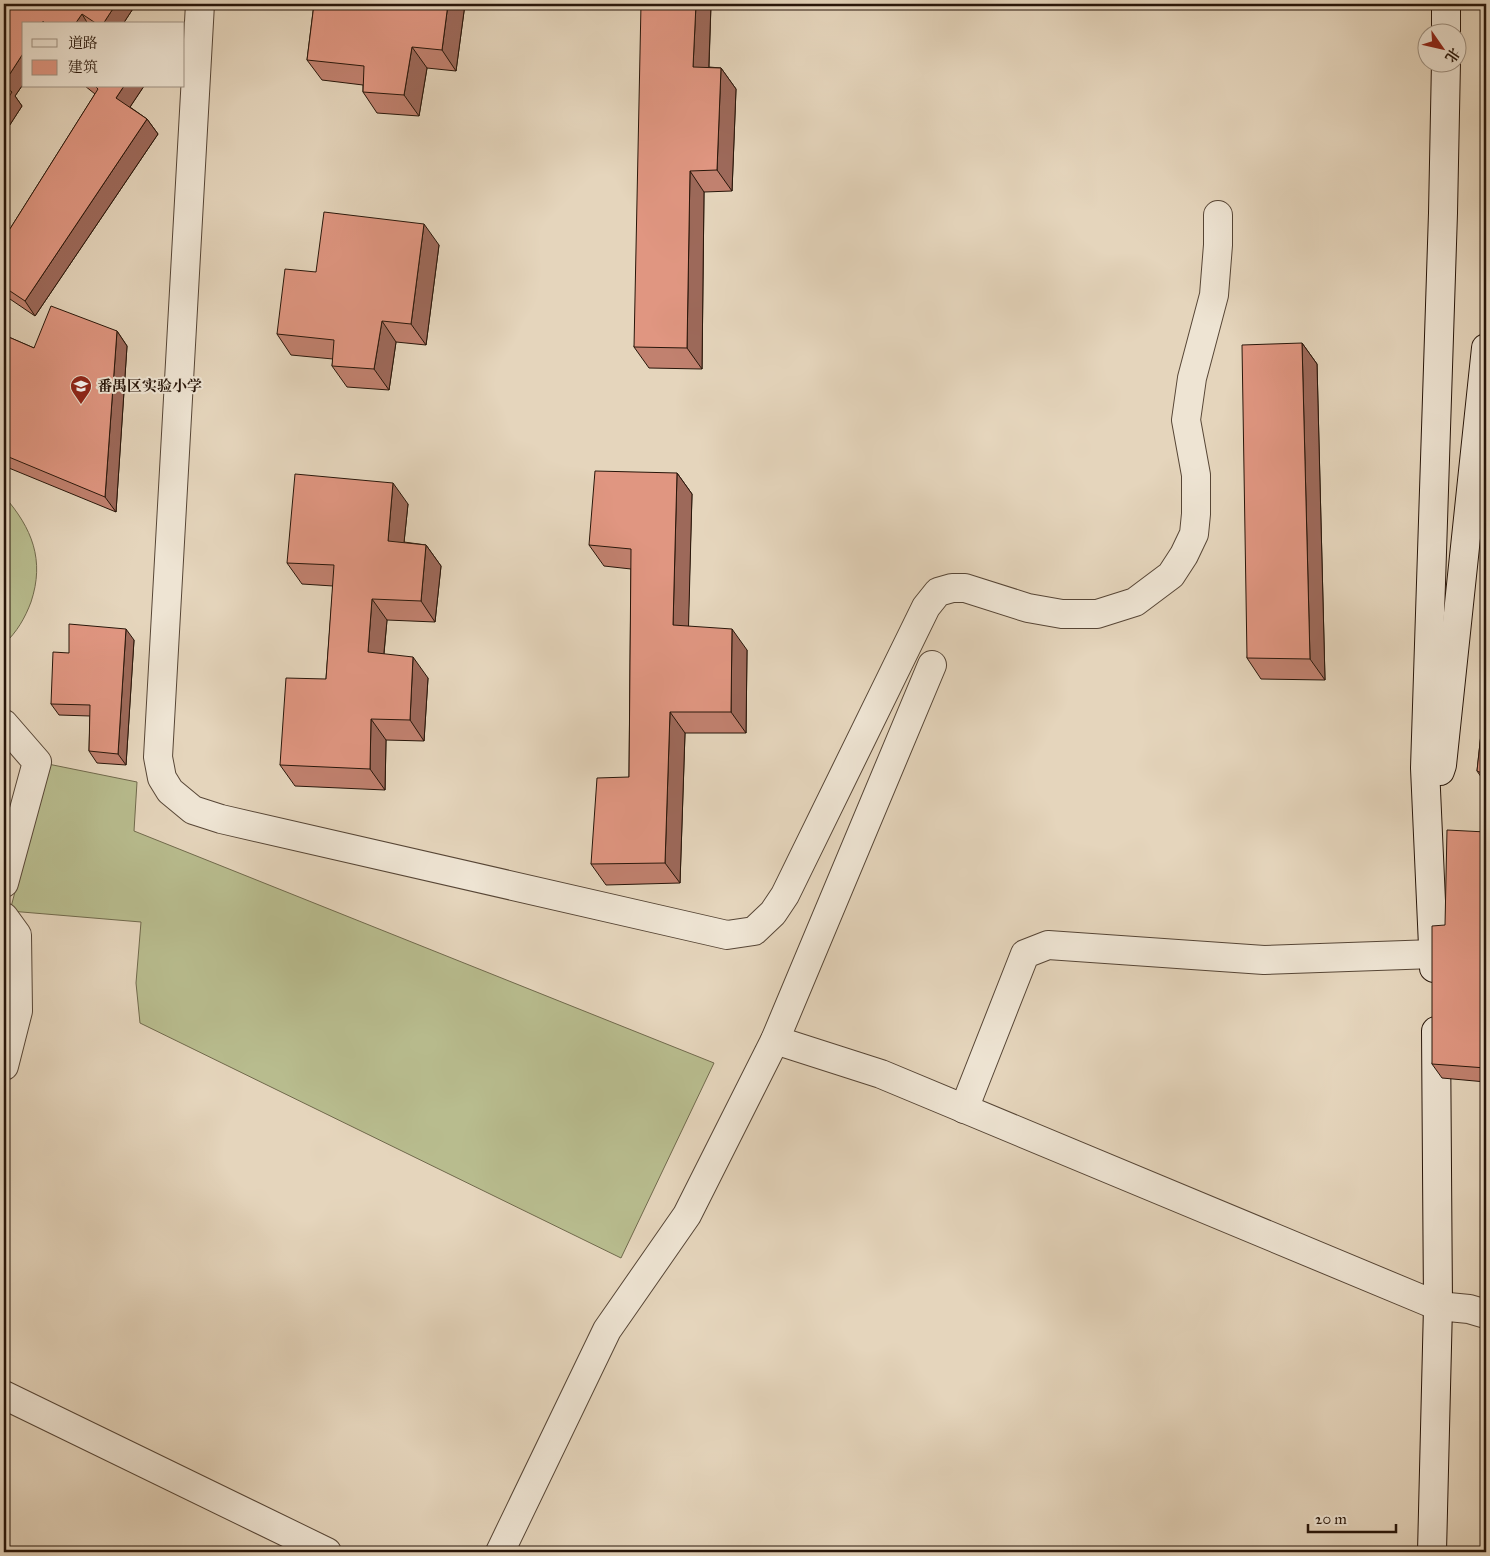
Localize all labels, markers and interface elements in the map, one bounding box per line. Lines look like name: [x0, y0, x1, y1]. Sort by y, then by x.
legend: [22, 22, 185, 88]
north arrow: [1418, 22, 1468, 72]
text: 道路: [68, 34, 98, 52]
text: 北: [1441, 44, 1463, 66]
text: 建筑: [68, 58, 98, 76]
school or university icon: 番禺区实验小学: [69, 374, 93, 405]
place label: 番禺区实验小学: [97, 377, 202, 395]
scale bar: [1308, 1501, 1395, 1533]
text: 20 m: [1315, 1510, 1347, 1528]

